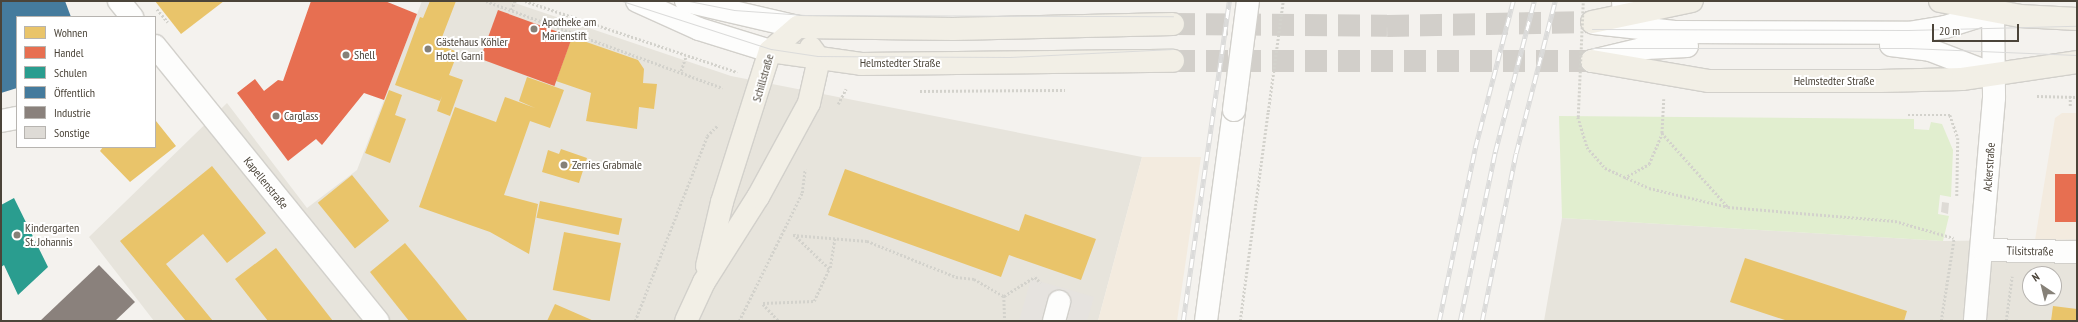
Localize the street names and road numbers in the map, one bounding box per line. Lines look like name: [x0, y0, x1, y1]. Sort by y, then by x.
street label: Schillstraße: [749, 52, 777, 104]
street label: Helmstedter Straße: [860, 56, 940, 70]
street label: Helmstedter Straße: [1794, 74, 1874, 88]
street label: Ackerstraße: [1980, 142, 1998, 192]
street label: Kapellenstraße: [241, 154, 291, 212]
street label: Tilsitstraße: [2006, 243, 2054, 259]

